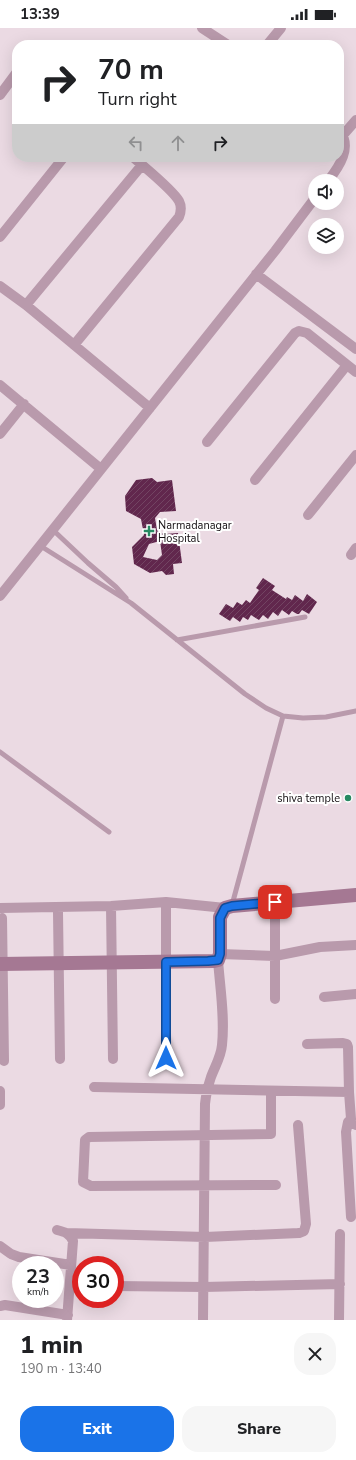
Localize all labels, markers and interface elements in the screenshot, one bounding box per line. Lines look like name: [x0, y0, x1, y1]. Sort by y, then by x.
text: 13:39: [20, 4, 60, 24]
text: 70 m: [98, 51, 164, 89]
icon: right: [32, 56, 84, 108]
text: Turn right: [98, 87, 177, 111]
icon: left: [125, 132, 147, 154]
icon: ahead: [167, 132, 189, 154]
icon: right: [209, 132, 231, 154]
map controls: [308, 174, 344, 254]
button: sound: [308, 174, 344, 210]
button: layers: [308, 218, 344, 254]
place label: Narmadanagar Hospital: [158, 518, 232, 546]
marker: Narmadanagar Hospital: [143, 525, 155, 537]
place label: shiva temple: [277, 791, 340, 806]
marker: shiva temple: [343, 793, 353, 803]
pin: [258, 885, 292, 919]
icon: arrive: [264, 891, 286, 913]
position arrow: [145, 1037, 187, 1079]
speed limit sign: 30: [72, 1256, 124, 1308]
text: 23: [26, 1263, 50, 1290]
text: km/h: [27, 1285, 49, 1299]
text: 1 min: [20, 1329, 83, 1361]
button: close: [294, 1333, 336, 1375]
text: 190 m · 13:40: [20, 1360, 102, 1378]
button: Exit: [20, 1406, 174, 1452]
button: Share: [182, 1406, 336, 1452]

